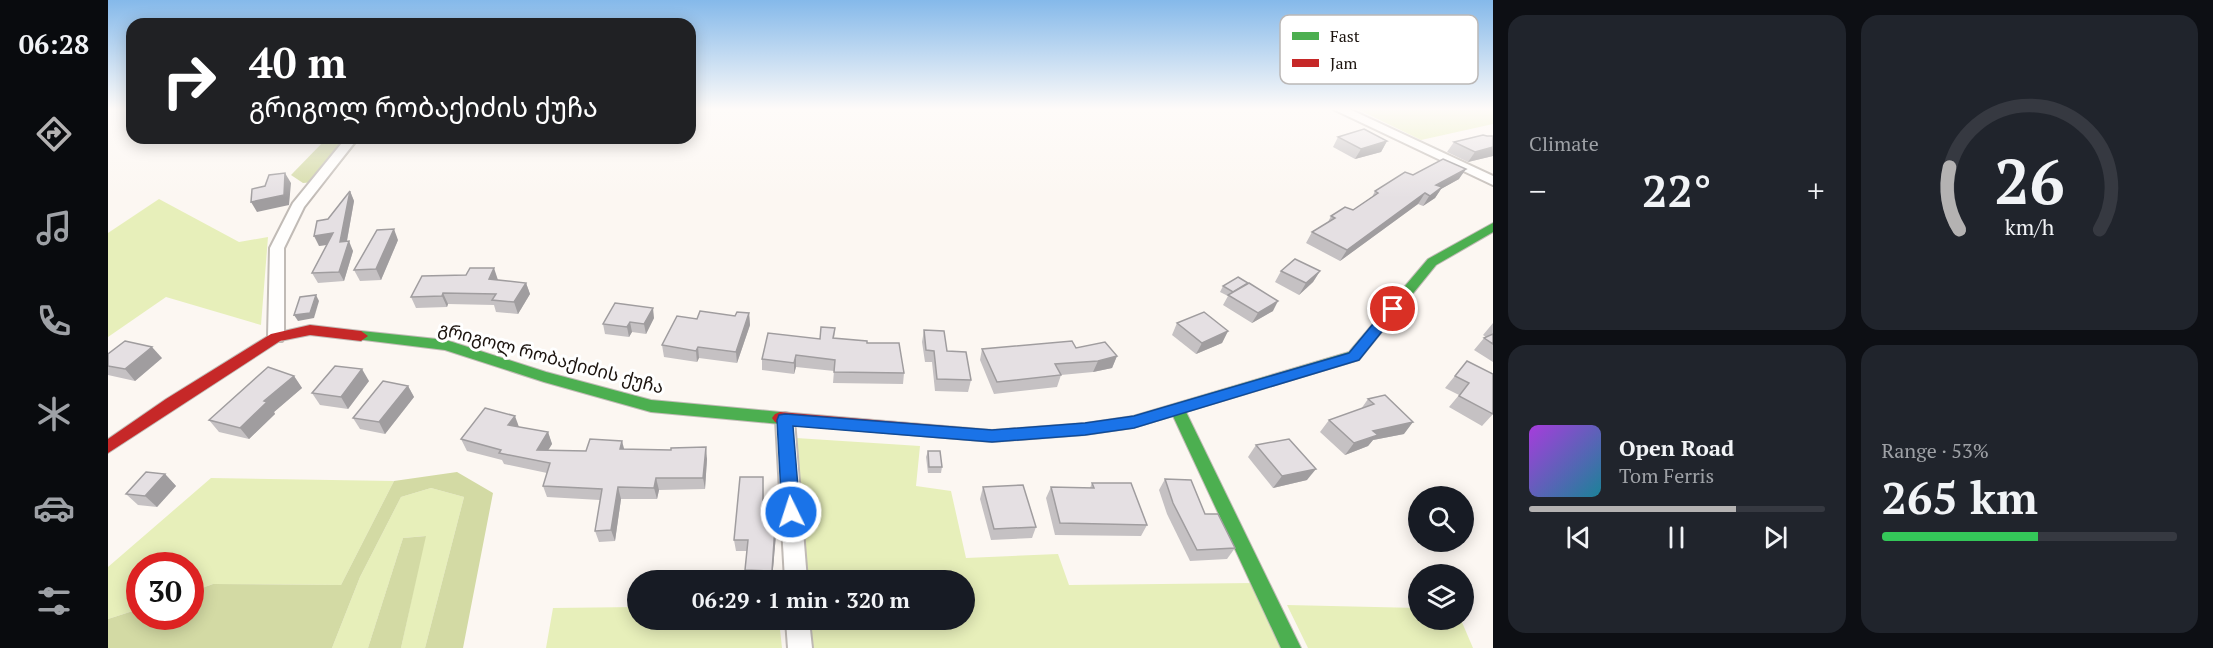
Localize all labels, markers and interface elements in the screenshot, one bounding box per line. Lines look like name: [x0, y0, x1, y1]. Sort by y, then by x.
legend: [1280, 15, 1478, 84]
text: Fast: [1330, 25, 1360, 47]
text: 06:28: [19, 26, 89, 62]
text: 40 m: [249, 34, 347, 90]
icon: right: [150, 42, 228, 120]
text: Jam: [1330, 52, 1358, 74]
text: გრიგოლ რობაქიძის ქუჩა: [249, 89, 598, 125]
icon: directions: [33, 113, 75, 155]
text: Climate: [1529, 130, 1599, 157]
text: 26: [1994, 139, 2065, 222]
text: 22°: [1642, 160, 1711, 220]
text: −: [1529, 169, 1547, 212]
text: +: [1807, 169, 1825, 212]
icon: music: [33, 207, 75, 249]
text: km/h: [2004, 213, 2054, 241]
pin: [1367, 283, 1418, 334]
icon: arrive: [1376, 292, 1409, 325]
icon: phone: [33, 300, 75, 342]
street label: გრიგოლ რობაქიძის ქუჩა: [436, 315, 667, 399]
icon: climate: [33, 393, 75, 435]
text: Open Road: [1619, 433, 1734, 462]
text: Range · 53%: [1882, 437, 1989, 464]
text: Tom Ferris: [1619, 462, 1714, 489]
text: 265 km: [1882, 467, 2038, 527]
position arrow: [759, 480, 823, 544]
map controls: [1408, 486, 1474, 630]
button: search: [1408, 486, 1474, 552]
icon: car: [33, 487, 75, 529]
icon: previous: [1562, 521, 1595, 554]
icon: pause: [1660, 521, 1693, 554]
icon: next: [1759, 521, 1792, 554]
speed limit sign: 30: [126, 552, 204, 630]
button: layers: [1408, 564, 1474, 630]
icon: filters: [33, 580, 75, 622]
text: 06:29 · 1 min · 320 m: [692, 585, 910, 614]

